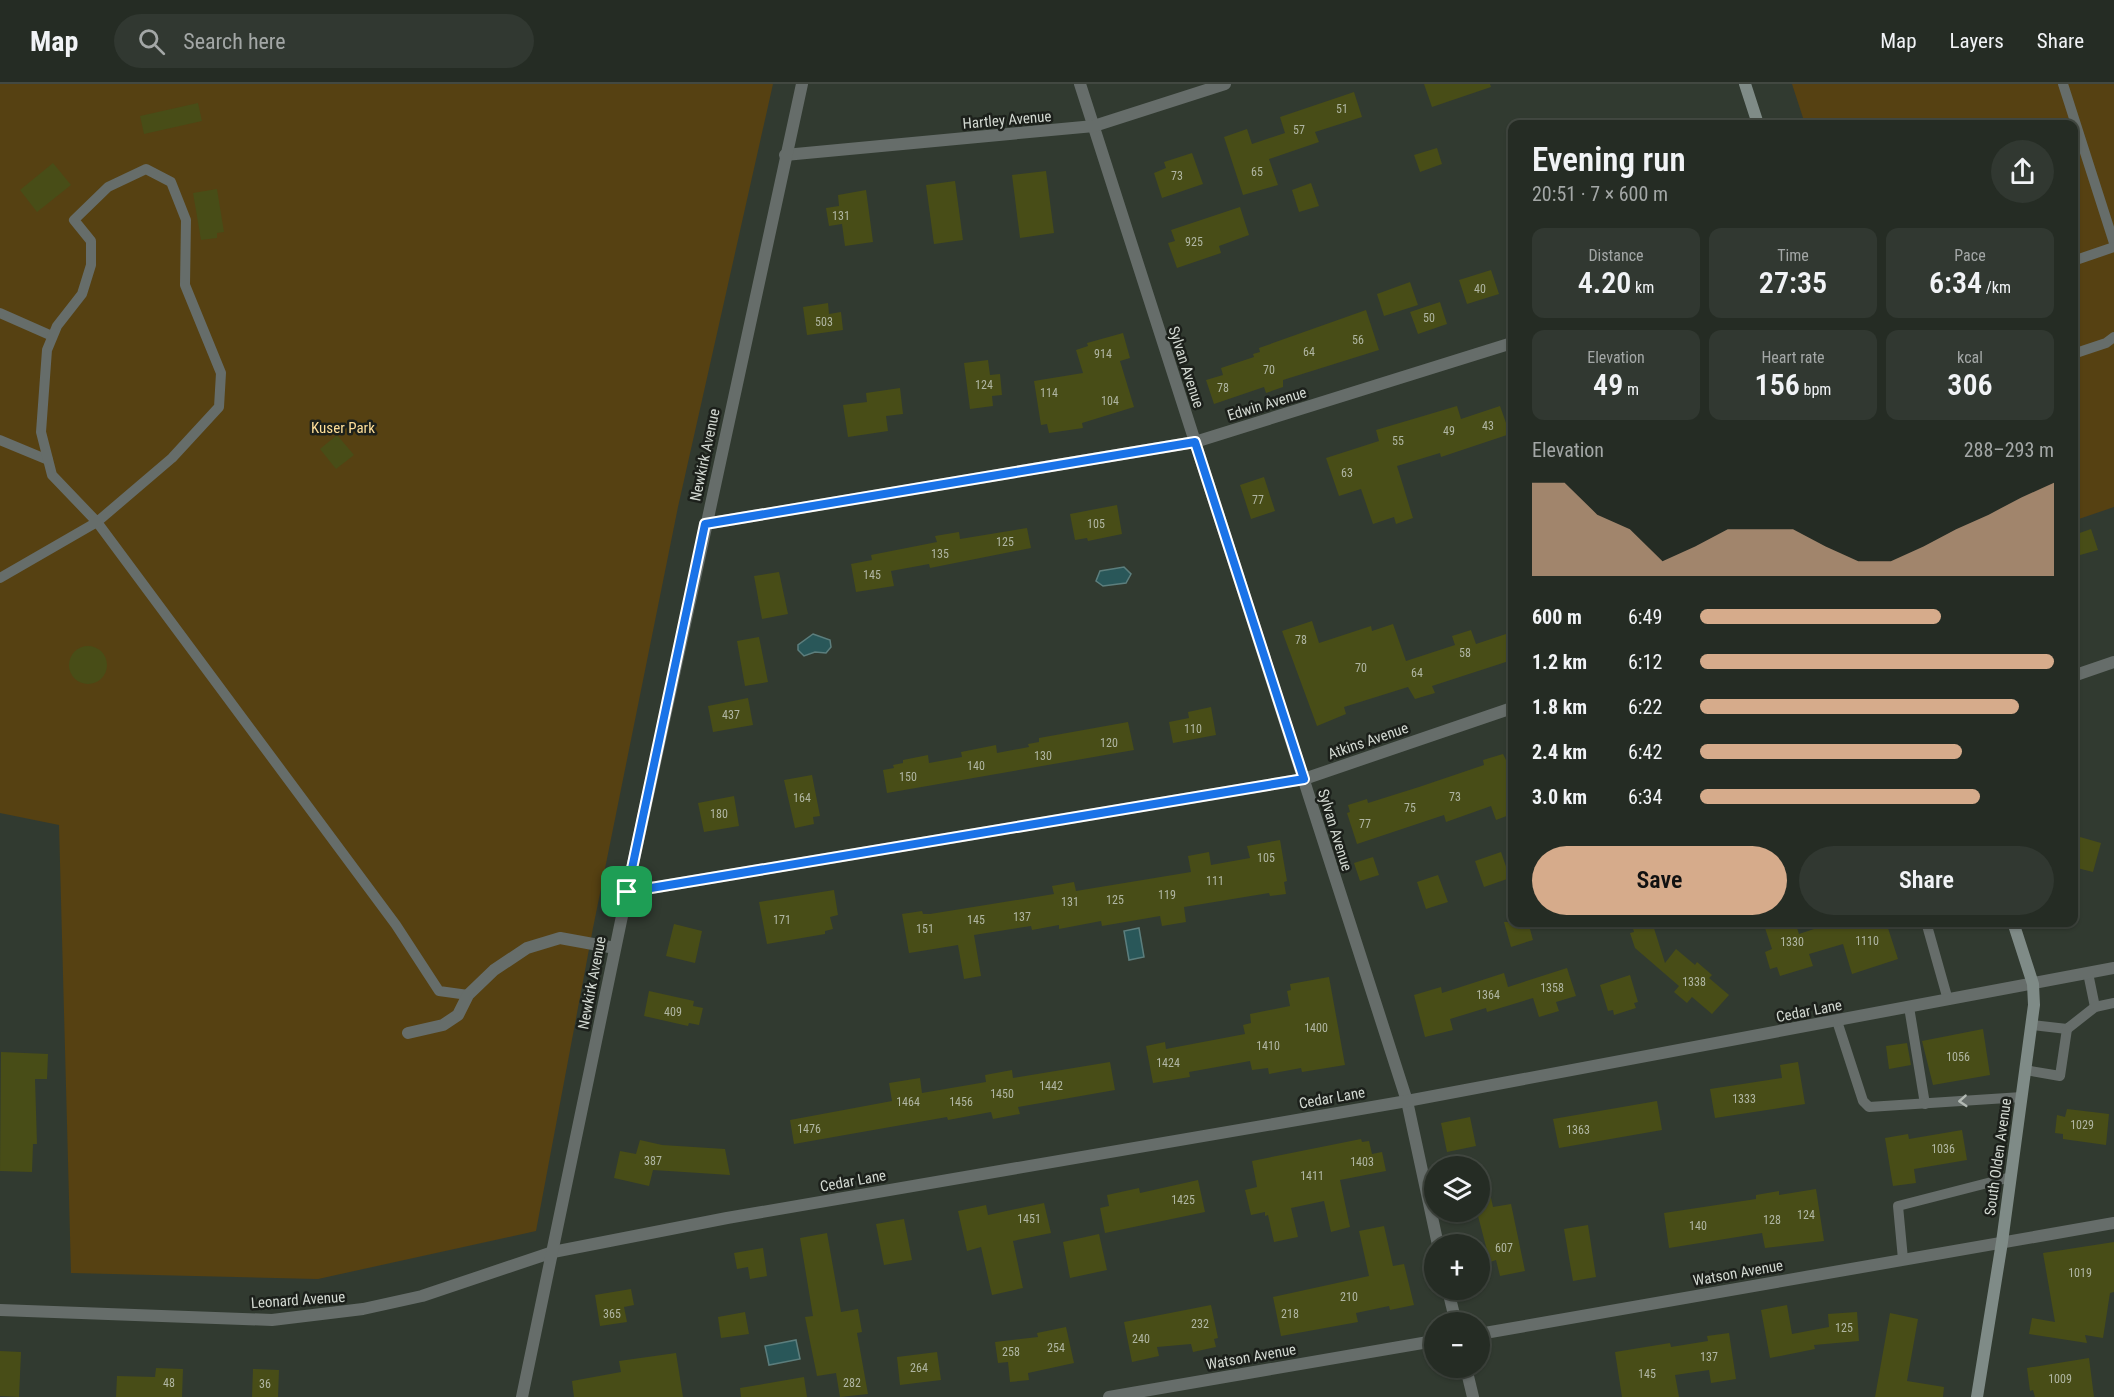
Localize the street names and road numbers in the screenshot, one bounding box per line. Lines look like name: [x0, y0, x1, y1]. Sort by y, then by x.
street label: Hartley Avenue: [962, 107, 1052, 133]
street label: Sylvan Avenue: [1164, 324, 1208, 410]
street label: Edwin Avenue: [1225, 383, 1309, 425]
street label: Newkirk Avenue: [686, 407, 724, 503]
street label: Atkins Avenue: [1325, 719, 1411, 763]
street label: Sylvan Avenue: [1314, 787, 1356, 873]
street label: Newkirk Avenue: [574, 935, 610, 1031]
street label: Cedar Lane: [1774, 996, 1844, 1026]
street label: Cedar Lane: [1298, 1083, 1366, 1113]
street label: South Olden Avenue: [1981, 1097, 2015, 1217]
street label: Cedar Lane: [819, 1166, 887, 1196]
street label: Watson Avenue: [1692, 1256, 1784, 1290]
street label: Leonard Avenue: [250, 1288, 346, 1312]
street label: Watson Avenue: [1205, 1340, 1297, 1374]

